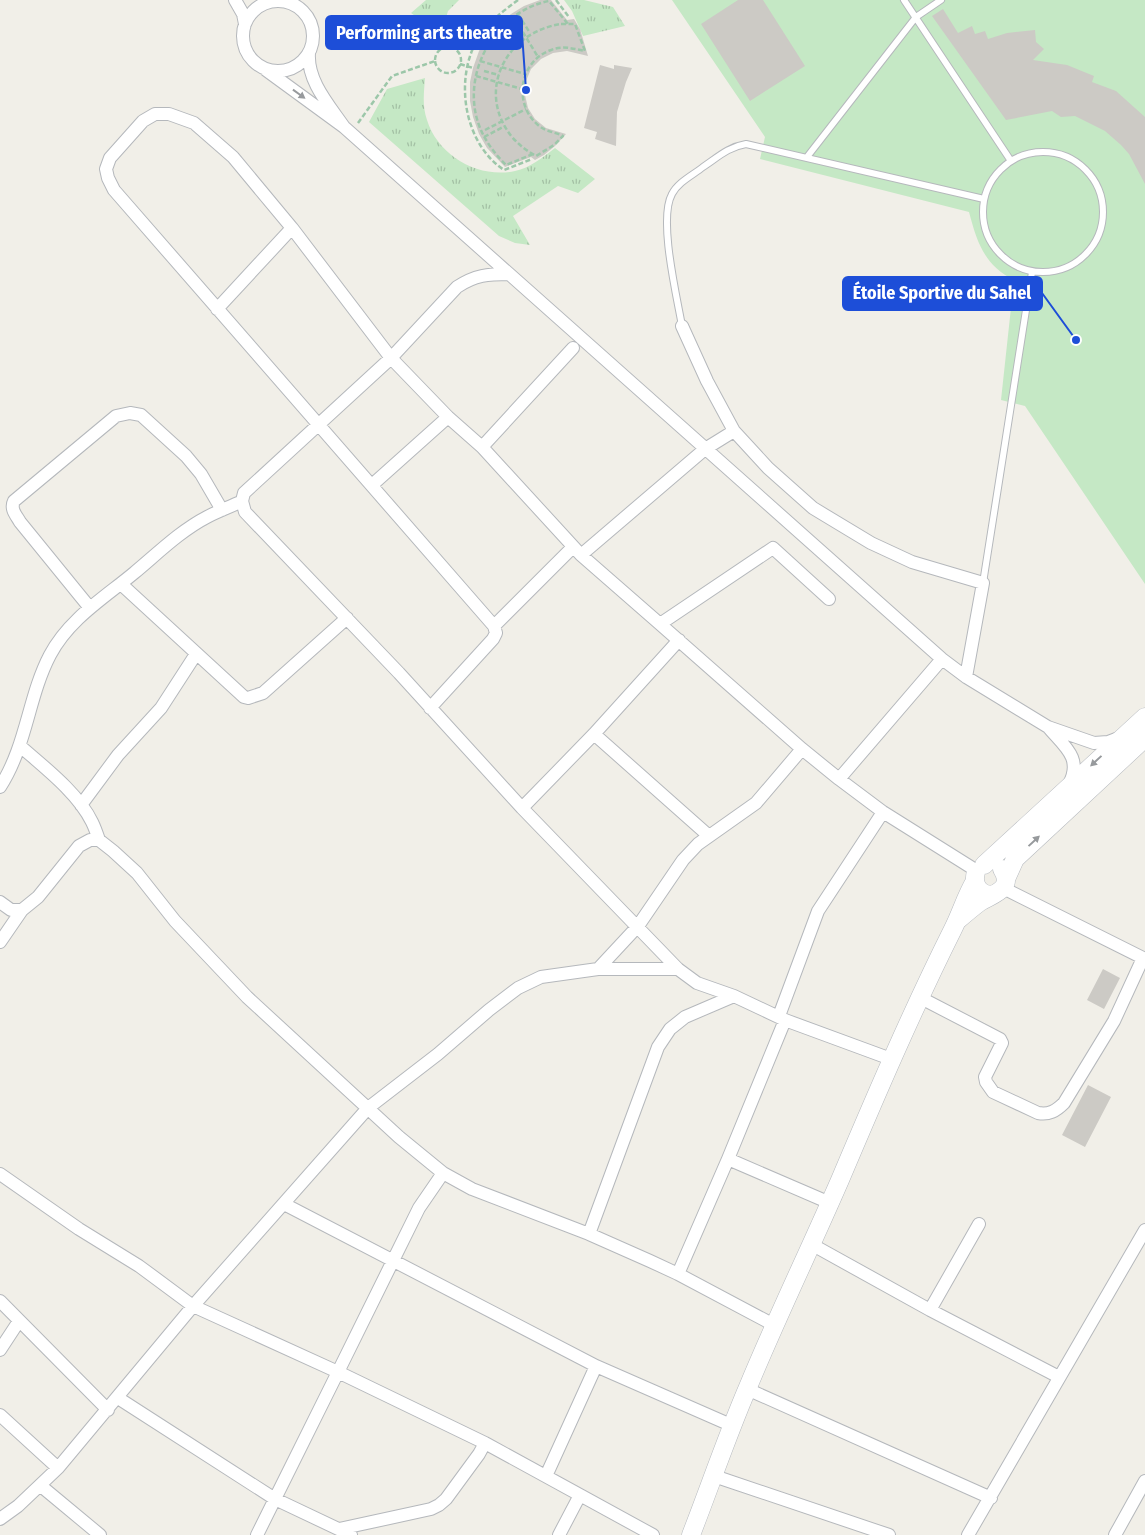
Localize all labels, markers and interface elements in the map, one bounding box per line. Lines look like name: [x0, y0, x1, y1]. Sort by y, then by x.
callout: Performing arts theatre: [326, 16, 522, 49]
text: Performing arts theatre: [336, 22, 512, 44]
one-way arrow: [292, 89, 305, 100]
callout: Étoile Sportive du Sahel: [843, 277, 1042, 310]
text: Étoile Sportive du Sahel: [853, 281, 1031, 304]
one-way arrow: [1090, 755, 1102, 767]
one-way arrow: [1028, 835, 1040, 847]

